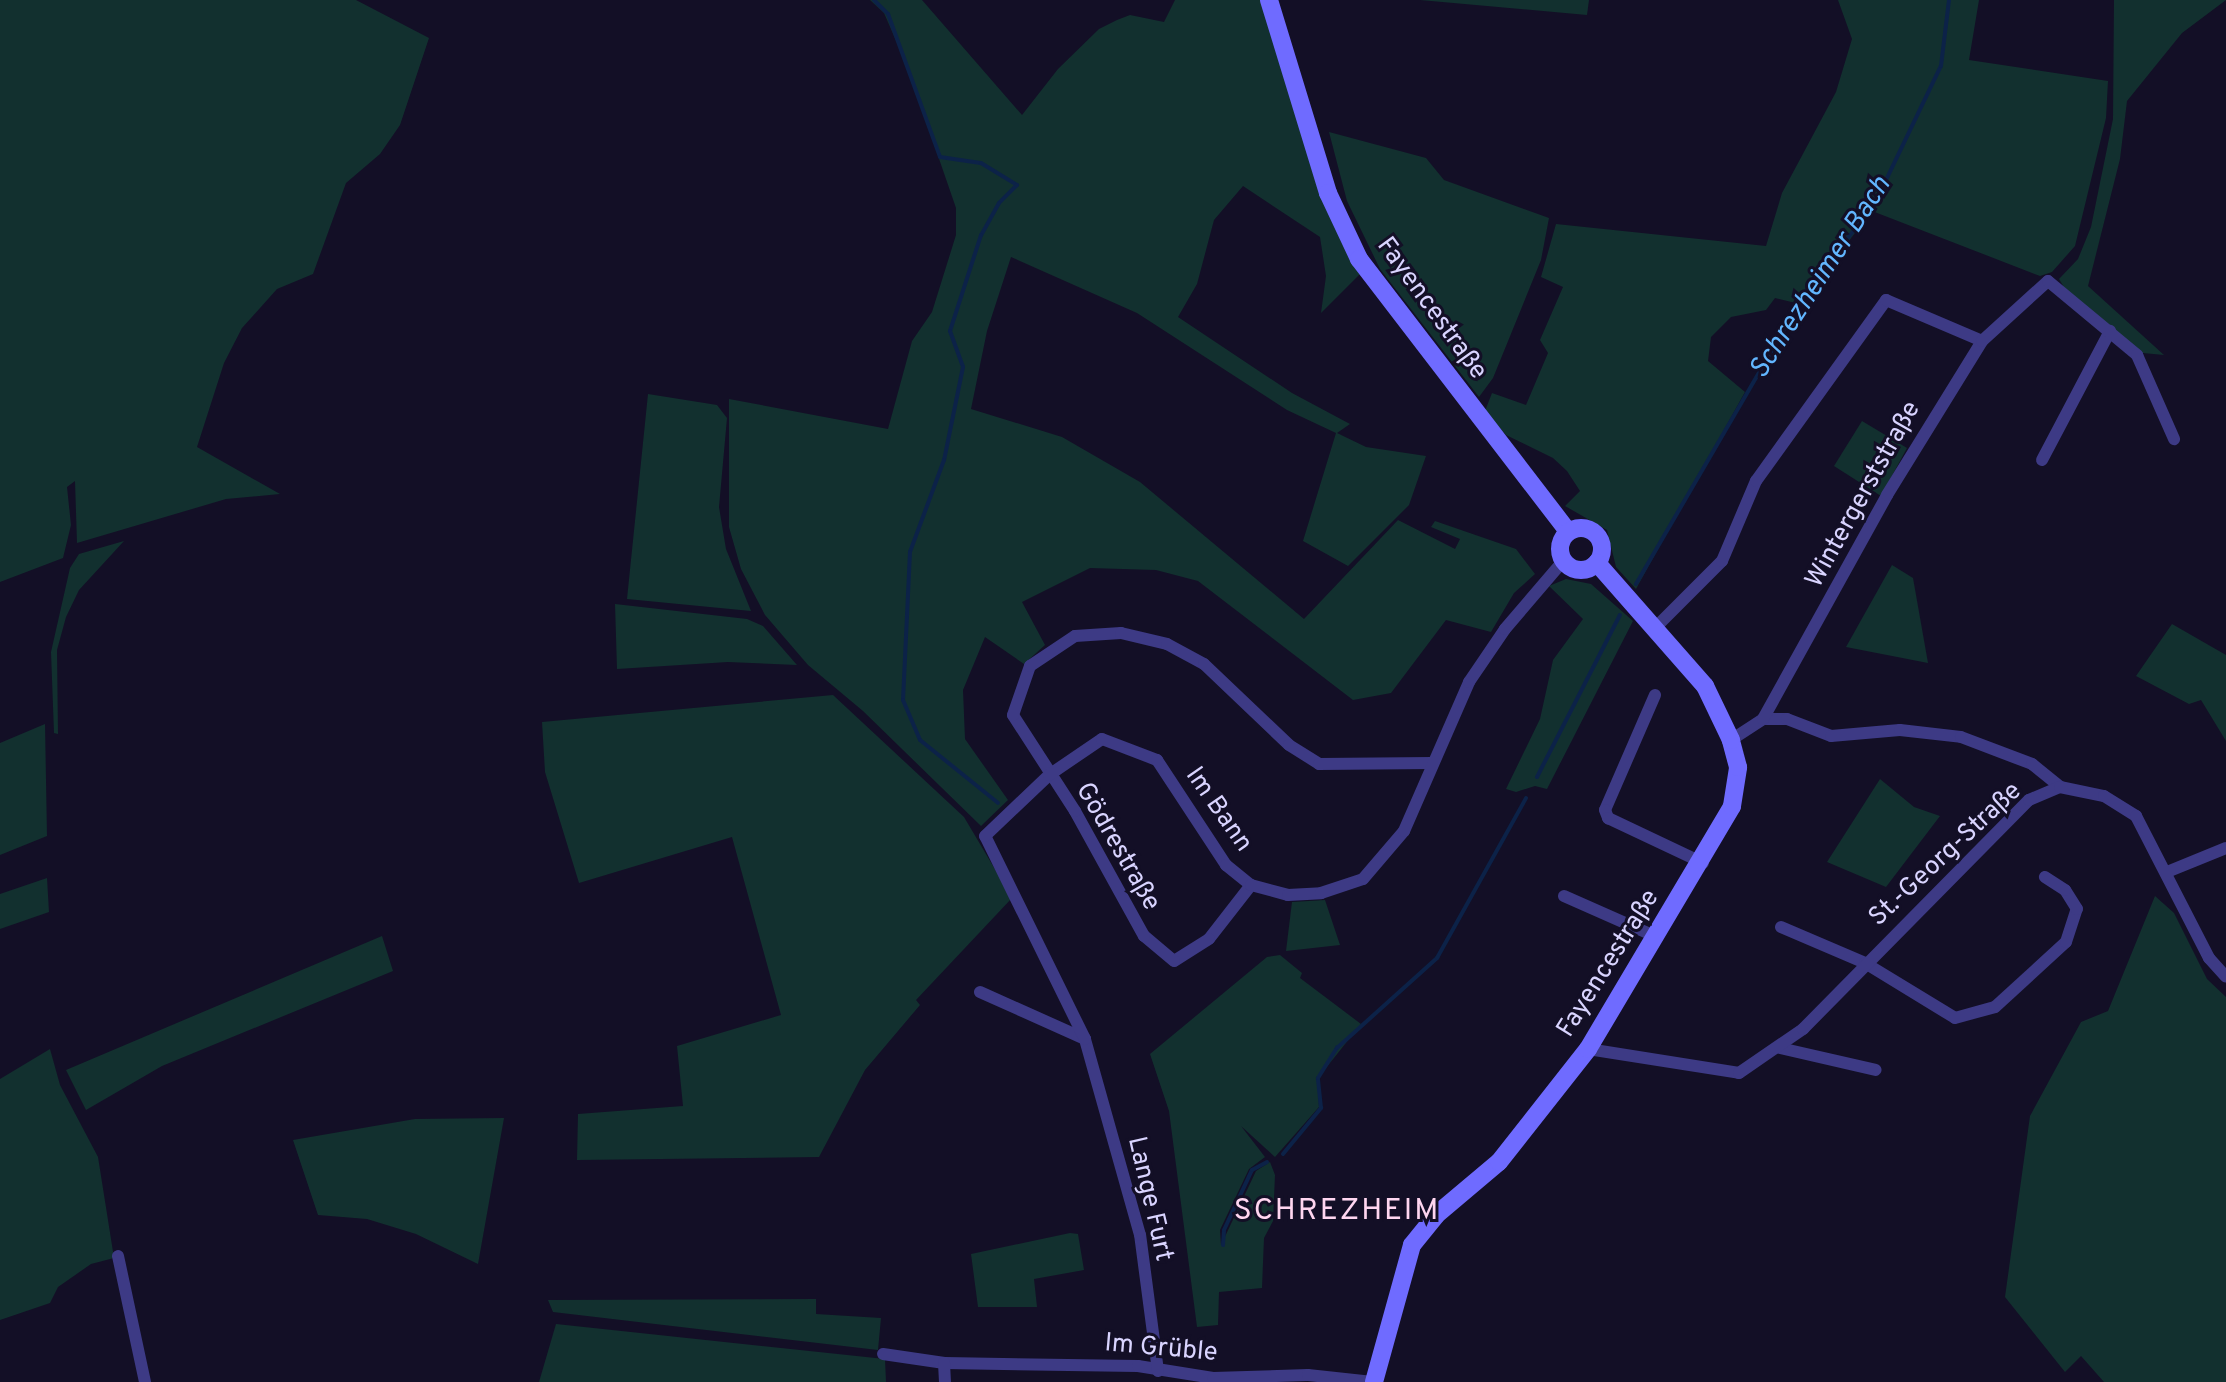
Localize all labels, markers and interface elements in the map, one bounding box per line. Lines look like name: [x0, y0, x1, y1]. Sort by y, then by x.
water label: Schrezheimer Bach: [1743, 171, 1899, 385]
street label: Fayencestraße: [1369, 232, 1493, 386]
street label: Wintergerststraße: [1800, 396, 1928, 594]
street label: Im Bann: [1178, 762, 1258, 858]
street label: St.-Georg-Straße: [1863, 776, 2029, 934]
street label: Gödrestraße: [1068, 777, 1166, 917]
street label: Fayencestraße: [1551, 884, 1667, 1044]
street label: Lange Furt: [1120, 1134, 1178, 1264]
district label: SCHREZHEIM: [1234, 1194, 1440, 1230]
street label: Im Grüble: [1103, 1329, 1219, 1369]

